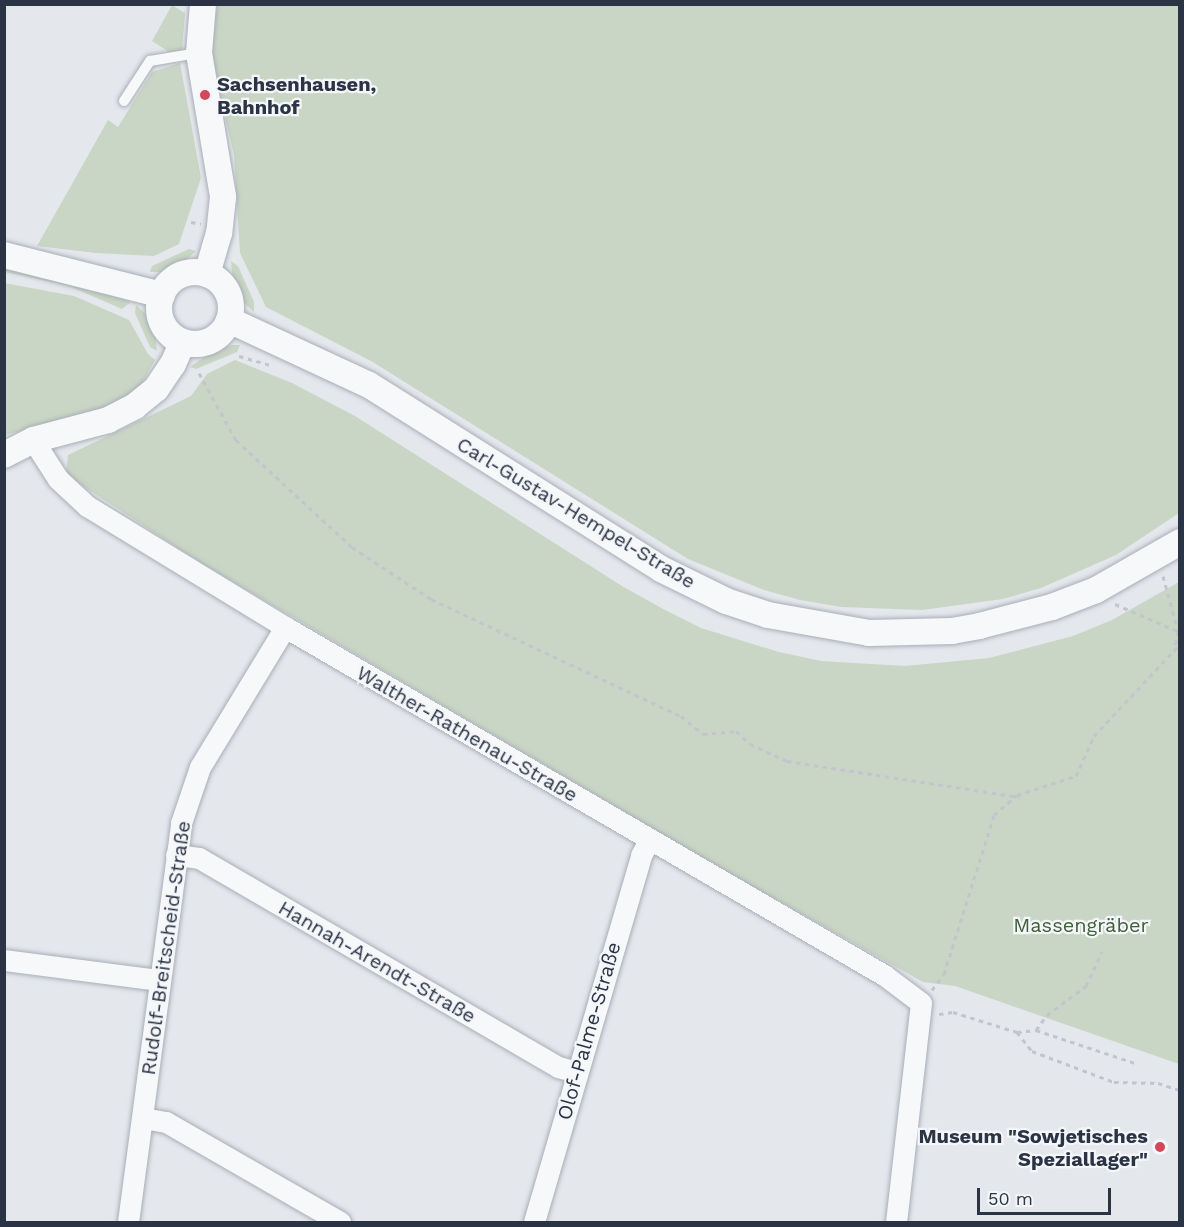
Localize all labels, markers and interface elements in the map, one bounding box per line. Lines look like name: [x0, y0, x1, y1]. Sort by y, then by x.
place label: Sachsenhausen, Bahnhof: [217, 72, 376, 119]
marker: Sachsenhausen, Bahnhof: [198, 88, 212, 102]
street label: Carl-Gustav-Hempel-Straße: [452, 432, 700, 594]
street label: Walther-Rathenau-Straße: [352, 661, 582, 807]
street label: Rudolf-Breitscheid-Straße: [136, 819, 196, 1077]
street label: Hannah-Arendt-Straße: [274, 896, 480, 1028]
park label: Massengräber: [1013, 913, 1149, 937]
street label: Olof-Palme-Straße: [552, 939, 626, 1123]
place label: Museum "Sowjetisches Speziallager": [918, 1124, 1148, 1171]
marker: Museum "Sowjetisches Speziallager": [1153, 1140, 1167, 1154]
scale bar: [980, 1176, 1114, 1214]
text: 50 m: [988, 1188, 1033, 1209]

